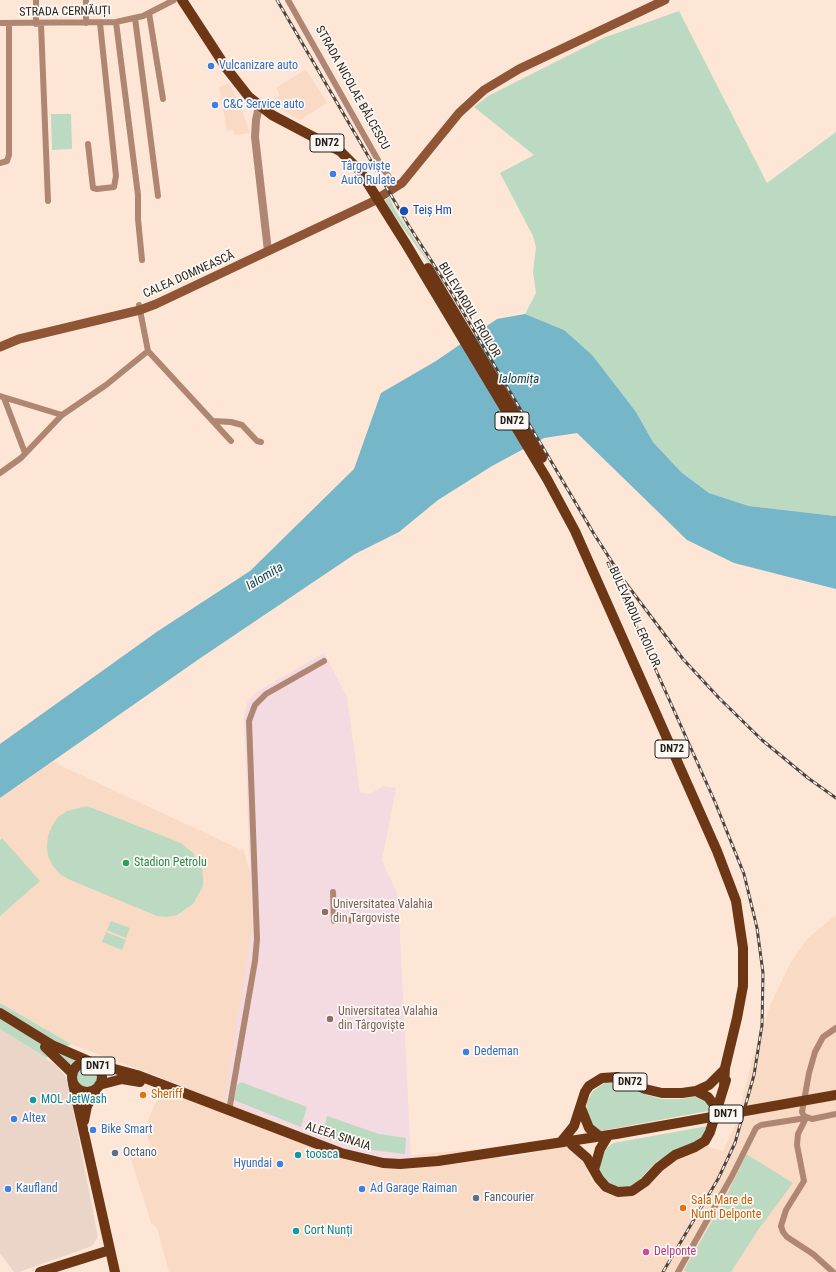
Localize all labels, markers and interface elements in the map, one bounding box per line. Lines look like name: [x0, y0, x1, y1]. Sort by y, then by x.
street label: STRADA CERNĂUȚI: [19, 4, 111, 20]
street label: STRADA NICOLAE BĂLCESCU: [312, 24, 392, 152]
place label: Vulcanizare auto: [219, 59, 298, 73]
marker: Vulcanizare auto: [206, 61, 216, 71]
place label: C&C Service auto: [223, 98, 304, 112]
marker: C&C Service auto: [210, 100, 220, 110]
road number: DN72: [310, 134, 344, 152]
place label: Târgoviște Auto Rulate: [341, 160, 396, 188]
marker: Târgoviște Auto Rulate: [328, 169, 338, 179]
place label: Teiș Hm: [413, 204, 452, 218]
marker: Teiș Hm: [398, 205, 410, 217]
street label: CALEA DOMNEASCĂ: [141, 248, 237, 302]
street label: BULEVARDUL EROILOR: [435, 260, 503, 360]
water label: Ialomița: [499, 372, 539, 388]
road number: DN72: [495, 412, 529, 430]
water label: Ialomița: [244, 560, 286, 594]
street label: BULEVARDUL EROILOR: [605, 565, 663, 669]
road number: DN72: [655, 740, 689, 758]
place label: Stadion Petrolu: [134, 856, 207, 870]
marker: Stadion Petrolu: [121, 858, 131, 868]
place label: Universitatea Valahia din Targoviste: [333, 898, 433, 926]
marker: Universitatea Valahia din Targoviste: [320, 907, 330, 917]
place label: Universitatea Valahia din Târgoviște: [338, 1005, 438, 1033]
marker: Universitatea Valahia din Târgoviște: [325, 1014, 335, 1024]
place label: Dedeman: [474, 1045, 519, 1059]
marker: Dedeman: [461, 1047, 471, 1057]
road number: DN71: [81, 1057, 115, 1075]
road number: DN72: [613, 1073, 647, 1091]
place label: Sheriff: [151, 1088, 183, 1102]
marker: Sheriff: [138, 1090, 148, 1100]
place label: MOL JetWash: [41, 1093, 107, 1107]
marker: MOL JetWash: [28, 1095, 38, 1105]
road number: DN71: [709, 1105, 743, 1123]
place label: Altex: [22, 1112, 46, 1126]
marker: Altex: [9, 1114, 19, 1124]
street label: ALEEA SINAIA: [303, 1120, 373, 1154]
place label: Bike Smart: [101, 1123, 152, 1137]
marker: Bike Smart: [88, 1125, 98, 1135]
place label: Octano: [123, 1146, 157, 1160]
marker: Octano: [110, 1148, 120, 1158]
place label: toosca: [306, 1148, 338, 1162]
marker: toosca: [293, 1150, 303, 1160]
place label: Hyundai: [233, 1157, 272, 1171]
marker: Hyundai: [275, 1159, 285, 1169]
place label: Kaufland: [16, 1182, 58, 1196]
place label: Ad Garage Raiman: [370, 1182, 457, 1196]
marker: Kaufland: [3, 1184, 13, 1194]
marker: Ad Garage Raiman: [357, 1184, 367, 1194]
place label: Fancourier: [484, 1191, 534, 1205]
marker: Fancourier: [471, 1193, 481, 1203]
place label: Sala Mare de Nunti Delponte: [691, 1194, 761, 1222]
marker: Sala Mare de Nunti Delponte: [678, 1203, 688, 1213]
place label: Cort Nunți: [304, 1224, 352, 1238]
marker: Cort Nunți: [291, 1226, 301, 1236]
place label: Delponte: [654, 1245, 696, 1259]
marker: Delponte: [641, 1247, 651, 1257]

